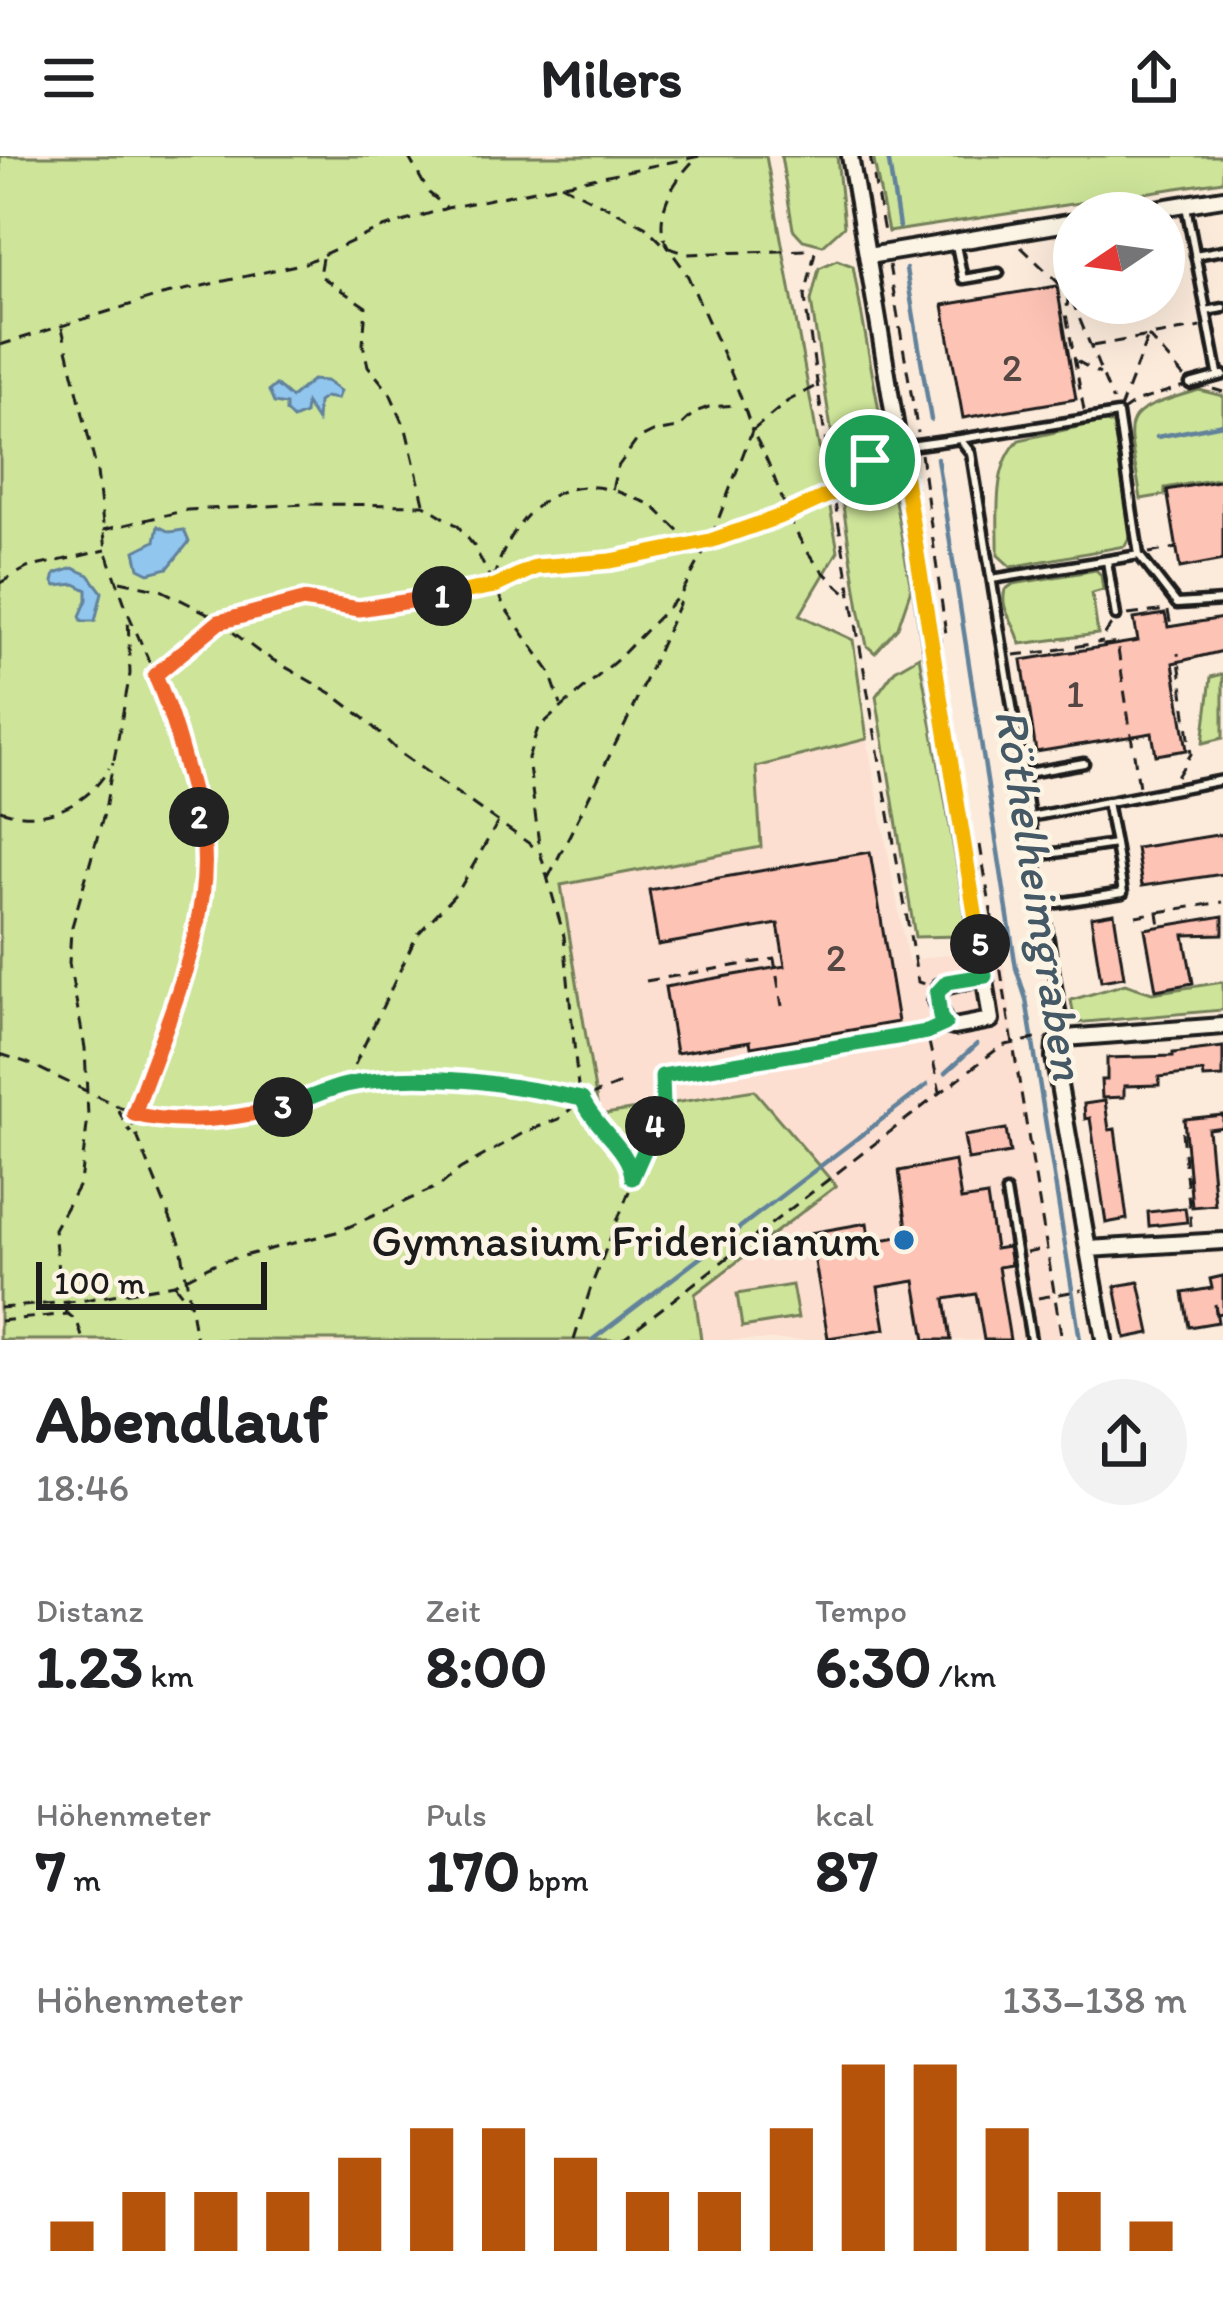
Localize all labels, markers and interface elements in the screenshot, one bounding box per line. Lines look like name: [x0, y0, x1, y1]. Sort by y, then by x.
icon: menu: [36, 45, 102, 111]
icon: share: [1121, 45, 1187, 111]
text: Milers: [541, 46, 682, 111]
north arrow: [1053, 192, 1185, 324]
map controls: [1053, 192, 1185, 324]
house number: 2: [1002, 344, 1022, 391]
pin: [819, 409, 921, 511]
icon: arrive: [837, 427, 903, 493]
pin: 1: [412, 566, 472, 626]
text: 1: [434, 576, 450, 615]
house number: 1: [1066, 670, 1084, 717]
water label: Röthelheimgraben: [983, 704, 1099, 1085]
pin: 2: [169, 787, 229, 847]
text: 2: [190, 797, 208, 836]
pin: 5: [950, 914, 1010, 974]
text: 5: [971, 924, 989, 963]
house number: 2: [826, 934, 846, 981]
pin: 3: [253, 1077, 313, 1137]
text: 3: [274, 1087, 292, 1126]
pin: 4: [625, 1096, 685, 1156]
text: 4: [645, 1106, 665, 1145]
place label: Gymnasium Fridericianum: [371, 1213, 880, 1267]
marker: Gymnasium Fridericianum: [891, 1227, 917, 1253]
scale bar: [36, 1256, 267, 1309]
text: 100 m: [54, 1263, 145, 1302]
text: Abendlauf: [36, 1379, 328, 1459]
button: share: [1061, 1379, 1187, 1505]
text: 18:46: [36, 1464, 129, 1511]
text: Distanz: [36, 1591, 144, 1630]
text: Zeit: [426, 1591, 481, 1630]
text: Tempo: [815, 1591, 907, 1630]
text: 1.23: [36, 1630, 143, 1702]
text: 8:00: [426, 1630, 547, 1702]
text: 6:30: [815, 1630, 931, 1702]
text: km: [143, 1656, 194, 1695]
text: /km: [931, 1656, 996, 1695]
text: Höhenmeter: [36, 1795, 211, 1834]
text: Puls: [426, 1795, 487, 1834]
text: kcal: [815, 1795, 874, 1834]
text: 7: [36, 1834, 66, 1906]
text: 170: [426, 1834, 520, 1906]
text: 87: [815, 1834, 878, 1906]
text: m: [66, 1860, 101, 1899]
text: bpm: [520, 1860, 589, 1899]
text: Höhenmeter: [36, 1976, 243, 2023]
text: 133–138 m: [1002, 1976, 1187, 2023]

